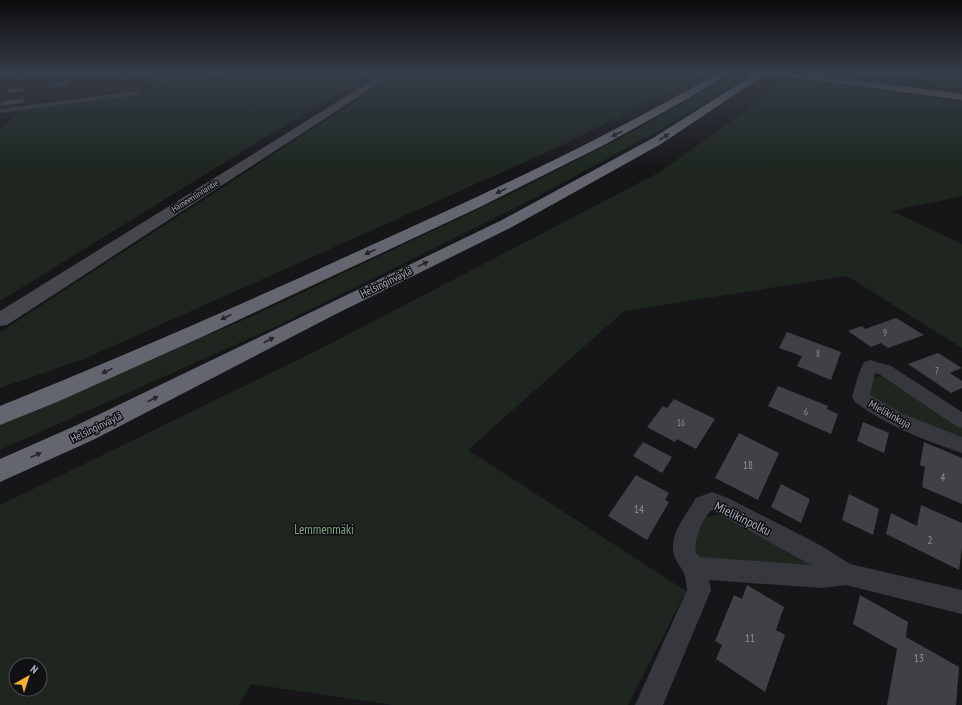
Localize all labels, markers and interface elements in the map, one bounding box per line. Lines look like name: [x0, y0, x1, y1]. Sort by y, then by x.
one-way arrow: [611, 130, 623, 137]
one-way arrow: [658, 133, 670, 140]
street label: Hämeenlinnantie: [169, 177, 220, 214]
one-way arrow: [495, 188, 506, 194]
one-way arrow: [364, 249, 376, 255]
one-way arrow: [417, 261, 429, 267]
street label: Helsinginväylä: [358, 264, 414, 300]
one-way arrow: [219, 315, 231, 321]
house number: 9: [883, 327, 887, 338]
one-way arrow: [263, 337, 275, 344]
house number: 8: [816, 348, 820, 359]
house number: 7: [935, 365, 939, 376]
one-way arrow: [101, 368, 113, 374]
one-way arrow: [147, 396, 158, 402]
street label: Mielikinkuja: [866, 397, 914, 431]
house number: 6: [804, 406, 808, 417]
street label: Helsinginväylä: [68, 409, 124, 445]
house number: 16: [677, 417, 685, 428]
one-way arrow: [30, 452, 41, 458]
house number: 18: [743, 458, 753, 472]
house number: 4: [941, 470, 946, 484]
street label: Mielikinpolku: [712, 497, 774, 539]
house number: 14: [634, 502, 644, 516]
park label: Lemmenmäki: [294, 521, 354, 538]
house number: 2: [928, 533, 933, 547]
house number: 11: [745, 631, 755, 645]
house number: 13: [914, 651, 924, 665]
north arrow: [8, 657, 48, 697]
text: N: [28, 662, 41, 677]

